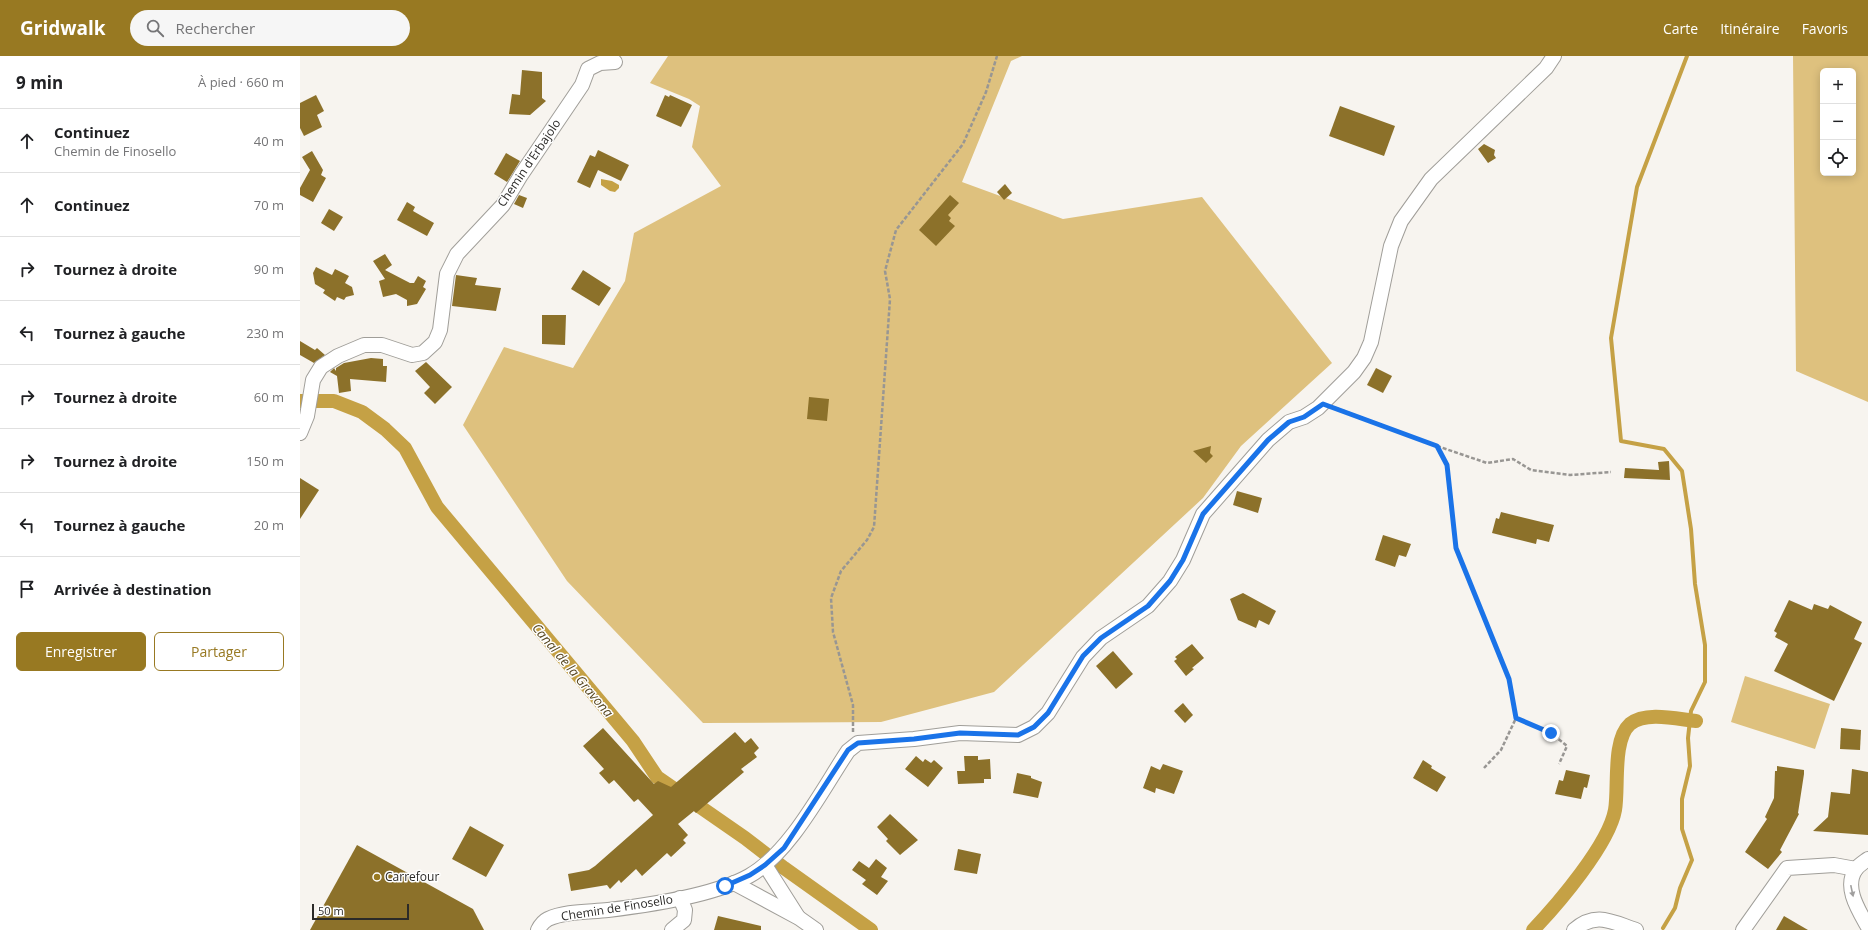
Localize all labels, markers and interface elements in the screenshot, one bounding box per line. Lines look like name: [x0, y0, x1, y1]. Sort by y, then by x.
search box: [130, 10, 410, 46]
text: Gridwalk: [20, 15, 106, 41]
icon: search: [144, 17, 166, 39]
text: Rechercher: [176, 18, 255, 38]
text: Carte: [1663, 19, 1698, 38]
text: Itinéraire: [1720, 19, 1780, 38]
text: Favoris: [1802, 19, 1848, 38]
map controls: [1820, 68, 1856, 176]
button: +: [1820, 68, 1856, 104]
text: 9 min: [16, 71, 63, 94]
text: À pied · 660 m: [198, 73, 284, 91]
button: −: [1820, 104, 1856, 140]
street label: Chemin d'Erbajolo: [493, 116, 564, 210]
text: Continuez: [54, 122, 130, 142]
icon: ahead: [16, 130, 38, 152]
text: 40 m: [254, 132, 284, 150]
button: locate: [1820, 140, 1856, 176]
text: Chemin de Finosello: [54, 142, 176, 160]
icon: ahead: [16, 194, 38, 216]
text: Continuez: [54, 195, 130, 215]
text: 70 m: [254, 196, 284, 214]
icon: right: [16, 258, 38, 280]
text: Tournez à droite: [54, 259, 177, 279]
text: 90 m: [254, 260, 284, 278]
icon: left: [16, 322, 38, 344]
text: Tournez à gauche: [54, 323, 185, 343]
text: 230 m: [246, 324, 284, 342]
icon: right: [16, 386, 38, 408]
text: Tournez à droite: [54, 387, 177, 407]
text: 60 m: [254, 388, 284, 406]
icon: right: [16, 450, 38, 472]
text: Tournez à droite: [54, 451, 177, 471]
text: 150 m: [246, 452, 284, 470]
icon: left: [16, 514, 38, 536]
text: Tournez à gauche: [54, 515, 185, 535]
text: 20 m: [254, 516, 284, 534]
icon: arrive: [16, 578, 38, 600]
text: Arrivée à destination: [54, 579, 212, 599]
water label: Canal de la Gravona: [528, 619, 618, 721]
button: Enregistrer: [16, 632, 146, 671]
button: Partager: [154, 632, 284, 671]
route end: [1542, 724, 1560, 742]
place label: Carrefour: [385, 868, 439, 885]
marker: Carrefour: [372, 872, 382, 882]
route start: [716, 877, 734, 895]
one-way arrow: [1850, 885, 1856, 898]
street label: Chemin de Finosello: [560, 890, 674, 925]
scale bar: [312, 902, 409, 921]
text: 50 m: [318, 903, 344, 918]

